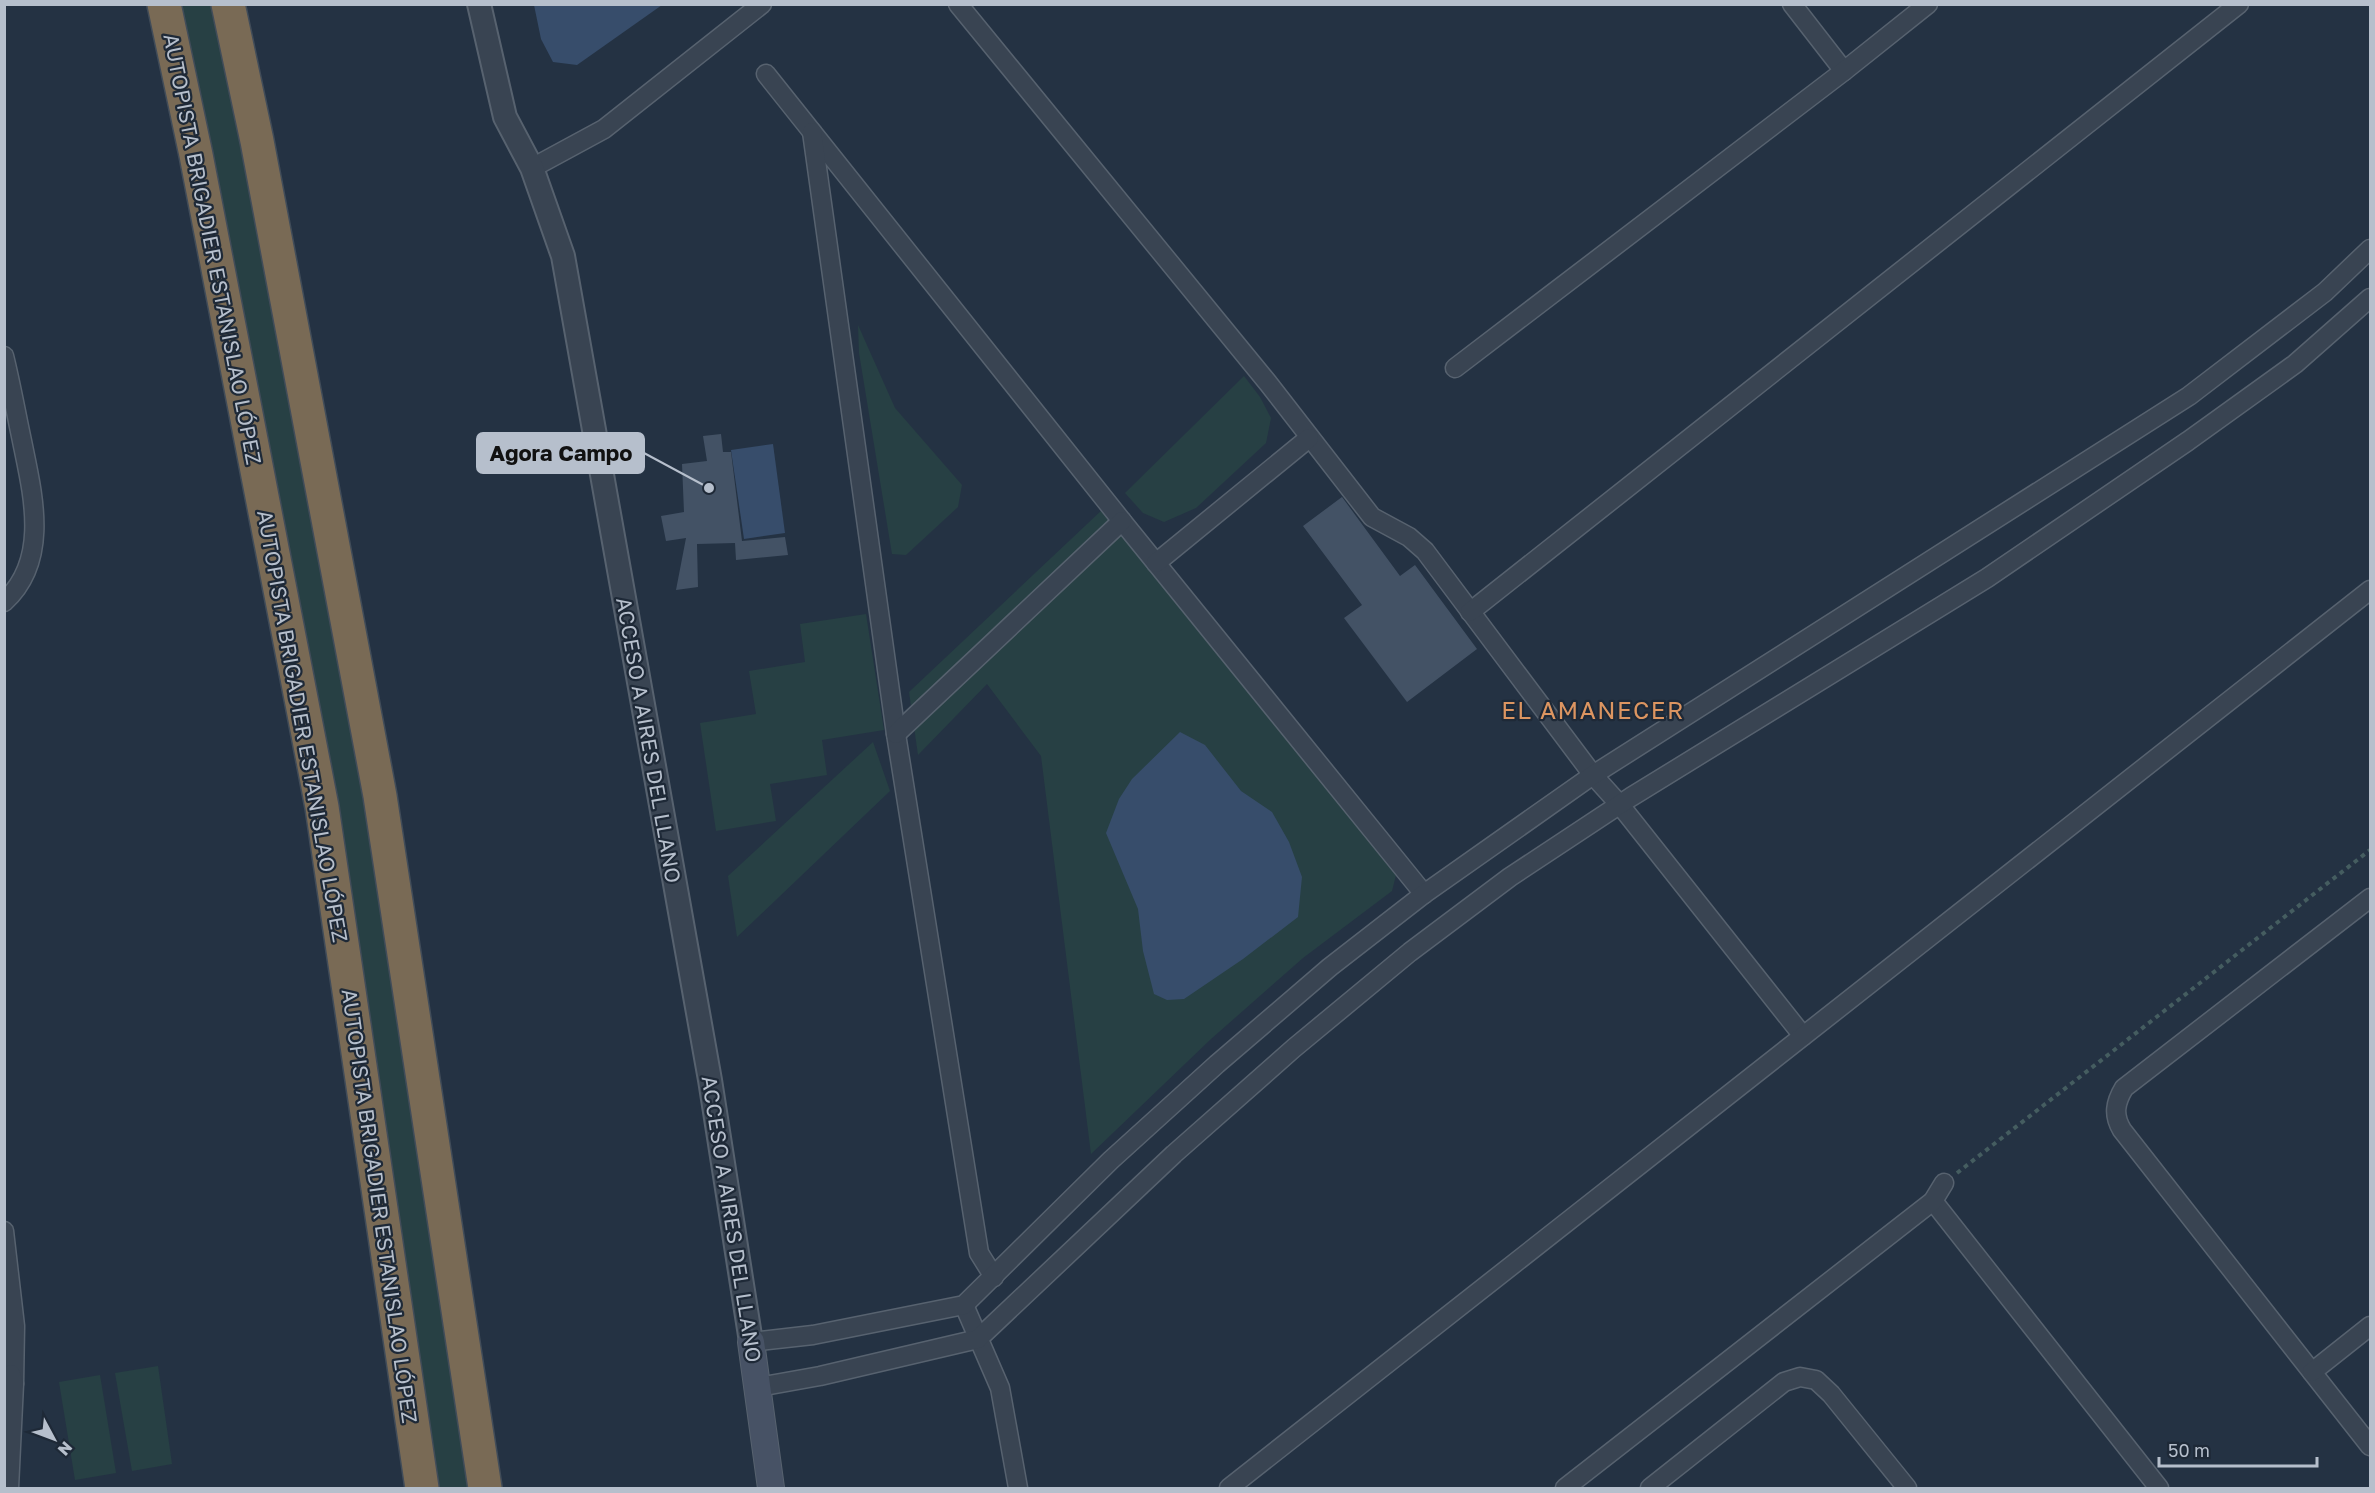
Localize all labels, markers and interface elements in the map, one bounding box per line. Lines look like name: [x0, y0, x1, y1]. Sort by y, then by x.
street label: AUTOPISTA BRIGADIER ESTANISLAO LÓPEZ: [158, 31, 268, 467]
callout: Agora Campo: [477, 433, 644, 473]
text: Agora Campo: [489, 439, 633, 466]
street label: AUTOPISTA BRIGADIER ESTANISLAO LÓPEZ: [252, 508, 354, 944]
street label: ACCESO A AIRES DEL LLANO: [611, 595, 687, 885]
district label: EL AMANECER: [1501, 695, 1685, 724]
street label: AUTOPISTA BRIGADIER ESTANISLAO LÓPEZ: [337, 987, 423, 1425]
street label: ACCESO A AIRES DEL LLANO: [696, 1074, 768, 1364]
north arrow: [24, 1409, 84, 1469]
scale bar: [2159, 1430, 2316, 1468]
text: N: [54, 1438, 77, 1460]
text: 50 m: [2168, 1439, 2210, 1461]

